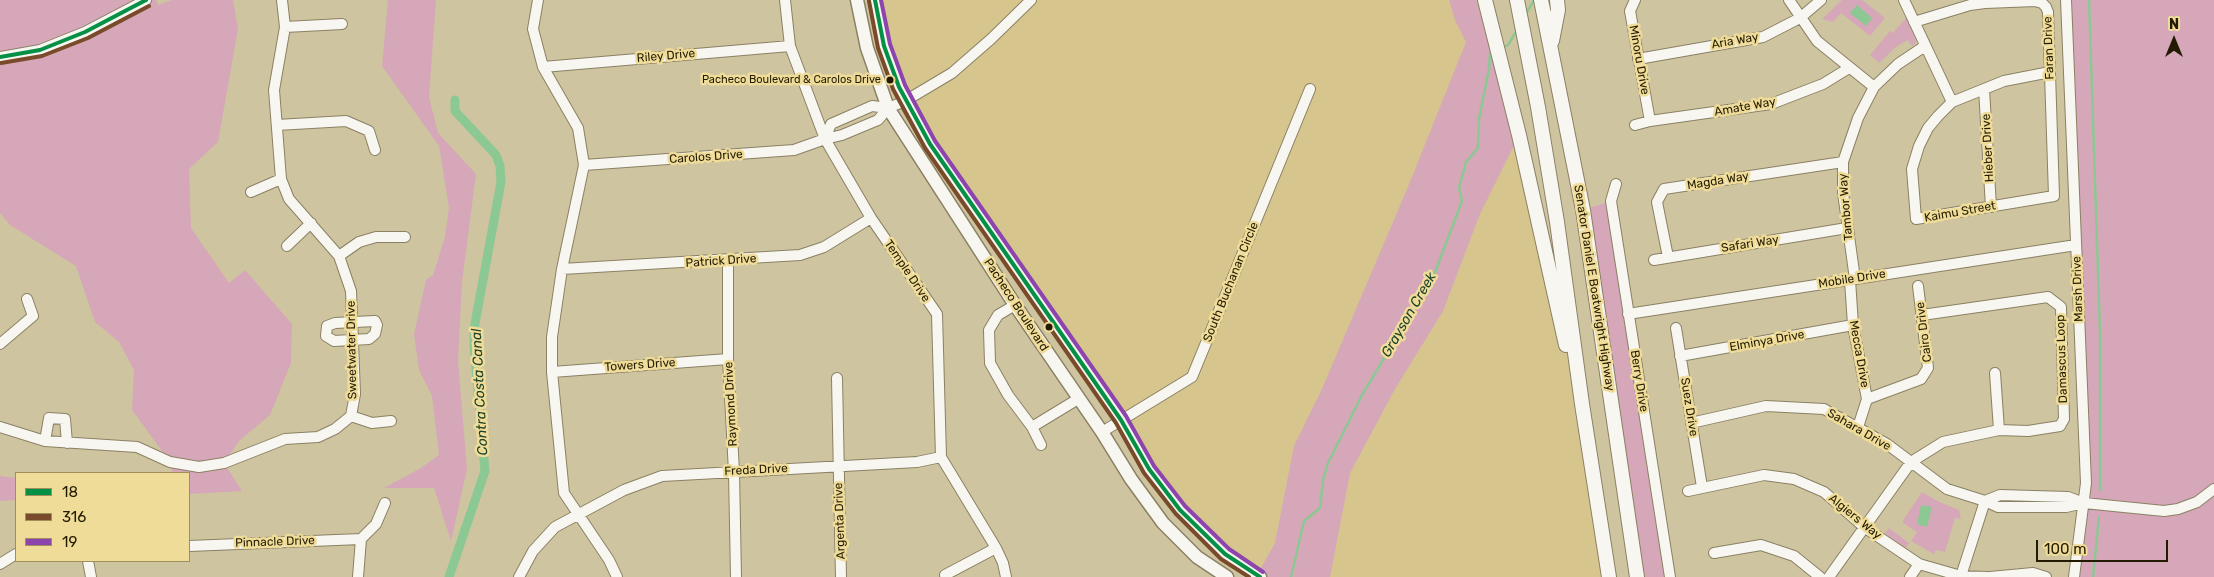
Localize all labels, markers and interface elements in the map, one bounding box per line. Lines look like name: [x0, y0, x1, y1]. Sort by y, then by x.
north arrow: [2149, 15, 2199, 65]
street label: Faran Drive: [2041, 16, 2057, 80]
text: N: [2169, 16, 2179, 33]
street label: Minoru Drive: [1626, 24, 1652, 96]
street label: Aria Way: [1710, 30, 1760, 52]
street label: Riley Drive: [636, 46, 696, 66]
place label: Pacheco Boulevard & Carolos Drive: [702, 73, 881, 87]
marker: Pacheco Boulevard & Carolos Drive: [885, 75, 895, 85]
street label: Amate Way: [1713, 95, 1777, 119]
street label: Hieber Drive: [1979, 113, 1997, 183]
street label: Carolos Drive: [669, 147, 743, 167]
street label: Magda Way: [1686, 169, 1750, 193]
street label: Tambor Way: [1836, 173, 1856, 241]
street label: Senator Daniel E Boatwright Highway: [1571, 184, 1617, 392]
street label: Kaimu Street: [1923, 199, 1997, 225]
street label: South Buchanan Circle: [1200, 220, 1262, 344]
street label: Safari Way: [1720, 232, 1780, 256]
street label: Temple Drive: [881, 237, 933, 305]
street label: Patrick Drive: [685, 251, 757, 271]
street label: Pacheco Boulevard: [981, 256, 1051, 354]
street label: Marsh Drive: [2070, 256, 2086, 322]
street label: Mobile Drive: [1817, 267, 1887, 291]
water label: Grayson Creek: [1378, 270, 1440, 360]
street label: Sweetwater Drive: [344, 300, 360, 400]
street label: Cairo Drive: [1913, 301, 1935, 363]
street label: Damascus Loop: [2053, 314, 2071, 404]
street label: Mecca Drive: [1846, 319, 1872, 389]
unlabelled marker: [1044, 322, 1054, 332]
street label: Elminya Drive: [1728, 327, 1806, 355]
water label: Contra Costa Canal: [468, 328, 492, 456]
street label: Berry Drive: [1627, 349, 1651, 413]
street label: Towers Drive: [604, 355, 676, 375]
street label: Raymond Drive: [722, 361, 740, 447]
street label: Suez Drive: [1677, 377, 1701, 437]
street label: Sahara Drive: [1825, 406, 1893, 454]
street label: Freda Drive: [724, 461, 788, 479]
legend: [15, 472, 190, 562]
street label: Argenta Drive: [831, 482, 849, 560]
text: 18: [62, 483, 78, 501]
street label: Algiers Way: [1826, 491, 1884, 543]
text: 316: [62, 508, 86, 526]
scale bar: [2039, 530, 2172, 562]
text: 19: [62, 533, 77, 551]
street label: Pinnacle Drive: [235, 533, 315, 551]
text: 100 m: [2044, 540, 2086, 558]

